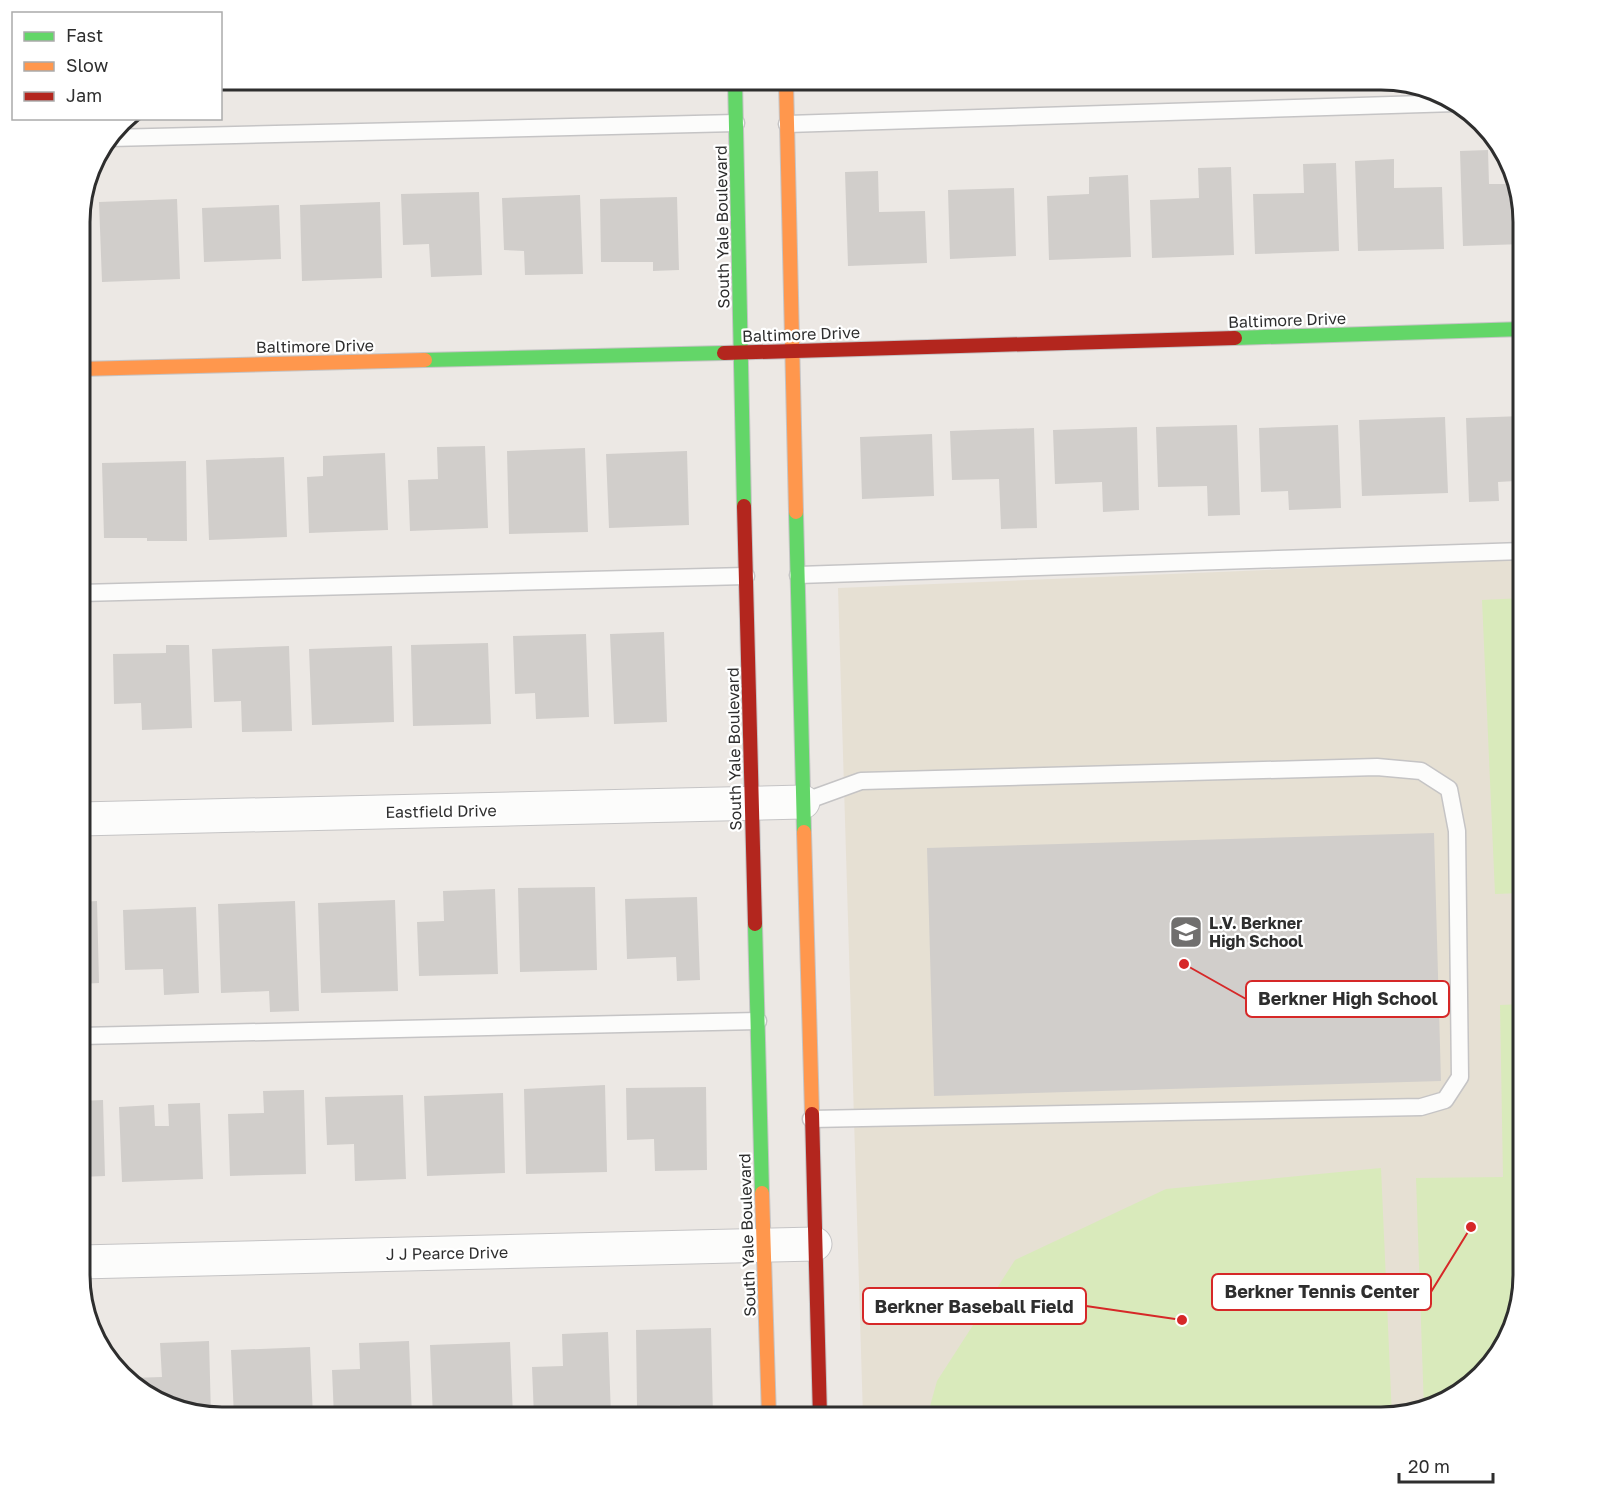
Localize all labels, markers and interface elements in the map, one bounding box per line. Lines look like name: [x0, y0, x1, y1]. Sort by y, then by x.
legend: [12, 12, 222, 120]
text: Fast: [66, 24, 103, 46]
text: Slow: [66, 54, 109, 76]
text: Jam: [66, 84, 102, 106]
street label: South Yale Boulevard: [711, 145, 733, 309]
street label: Baltimore Drive: [1228, 308, 1346, 332]
street label: Baltimore Drive: [742, 322, 860, 346]
street label: Baltimore Drive: [256, 335, 374, 357]
street label: South Yale Boulevard: [723, 667, 745, 831]
street label: Eastfield Drive: [385, 800, 497, 822]
place label: L.V. Berkner High School: [1209, 913, 1304, 951]
school or university icon: L.V. Berkner High School: [1168, 914, 1204, 950]
callout: Berkner High School: [1246, 981, 1449, 1017]
text: Berkner High School: [1258, 987, 1438, 1009]
street label: South Yale Boulevard: [734, 1153, 760, 1317]
street label: J J Pearce Drive: [386, 1242, 508, 1264]
callout: Berkner Tennis Center: [1212, 1274, 1431, 1310]
text: Berkner Tennis Center: [1224, 1280, 1420, 1302]
callout: Berkner Baseball Field: [863, 1288, 1086, 1324]
text: Berkner Baseball Field: [875, 1295, 1073, 1317]
scale bar: [1399, 1446, 1494, 1484]
text: 20 m: [1408, 1455, 1450, 1477]

